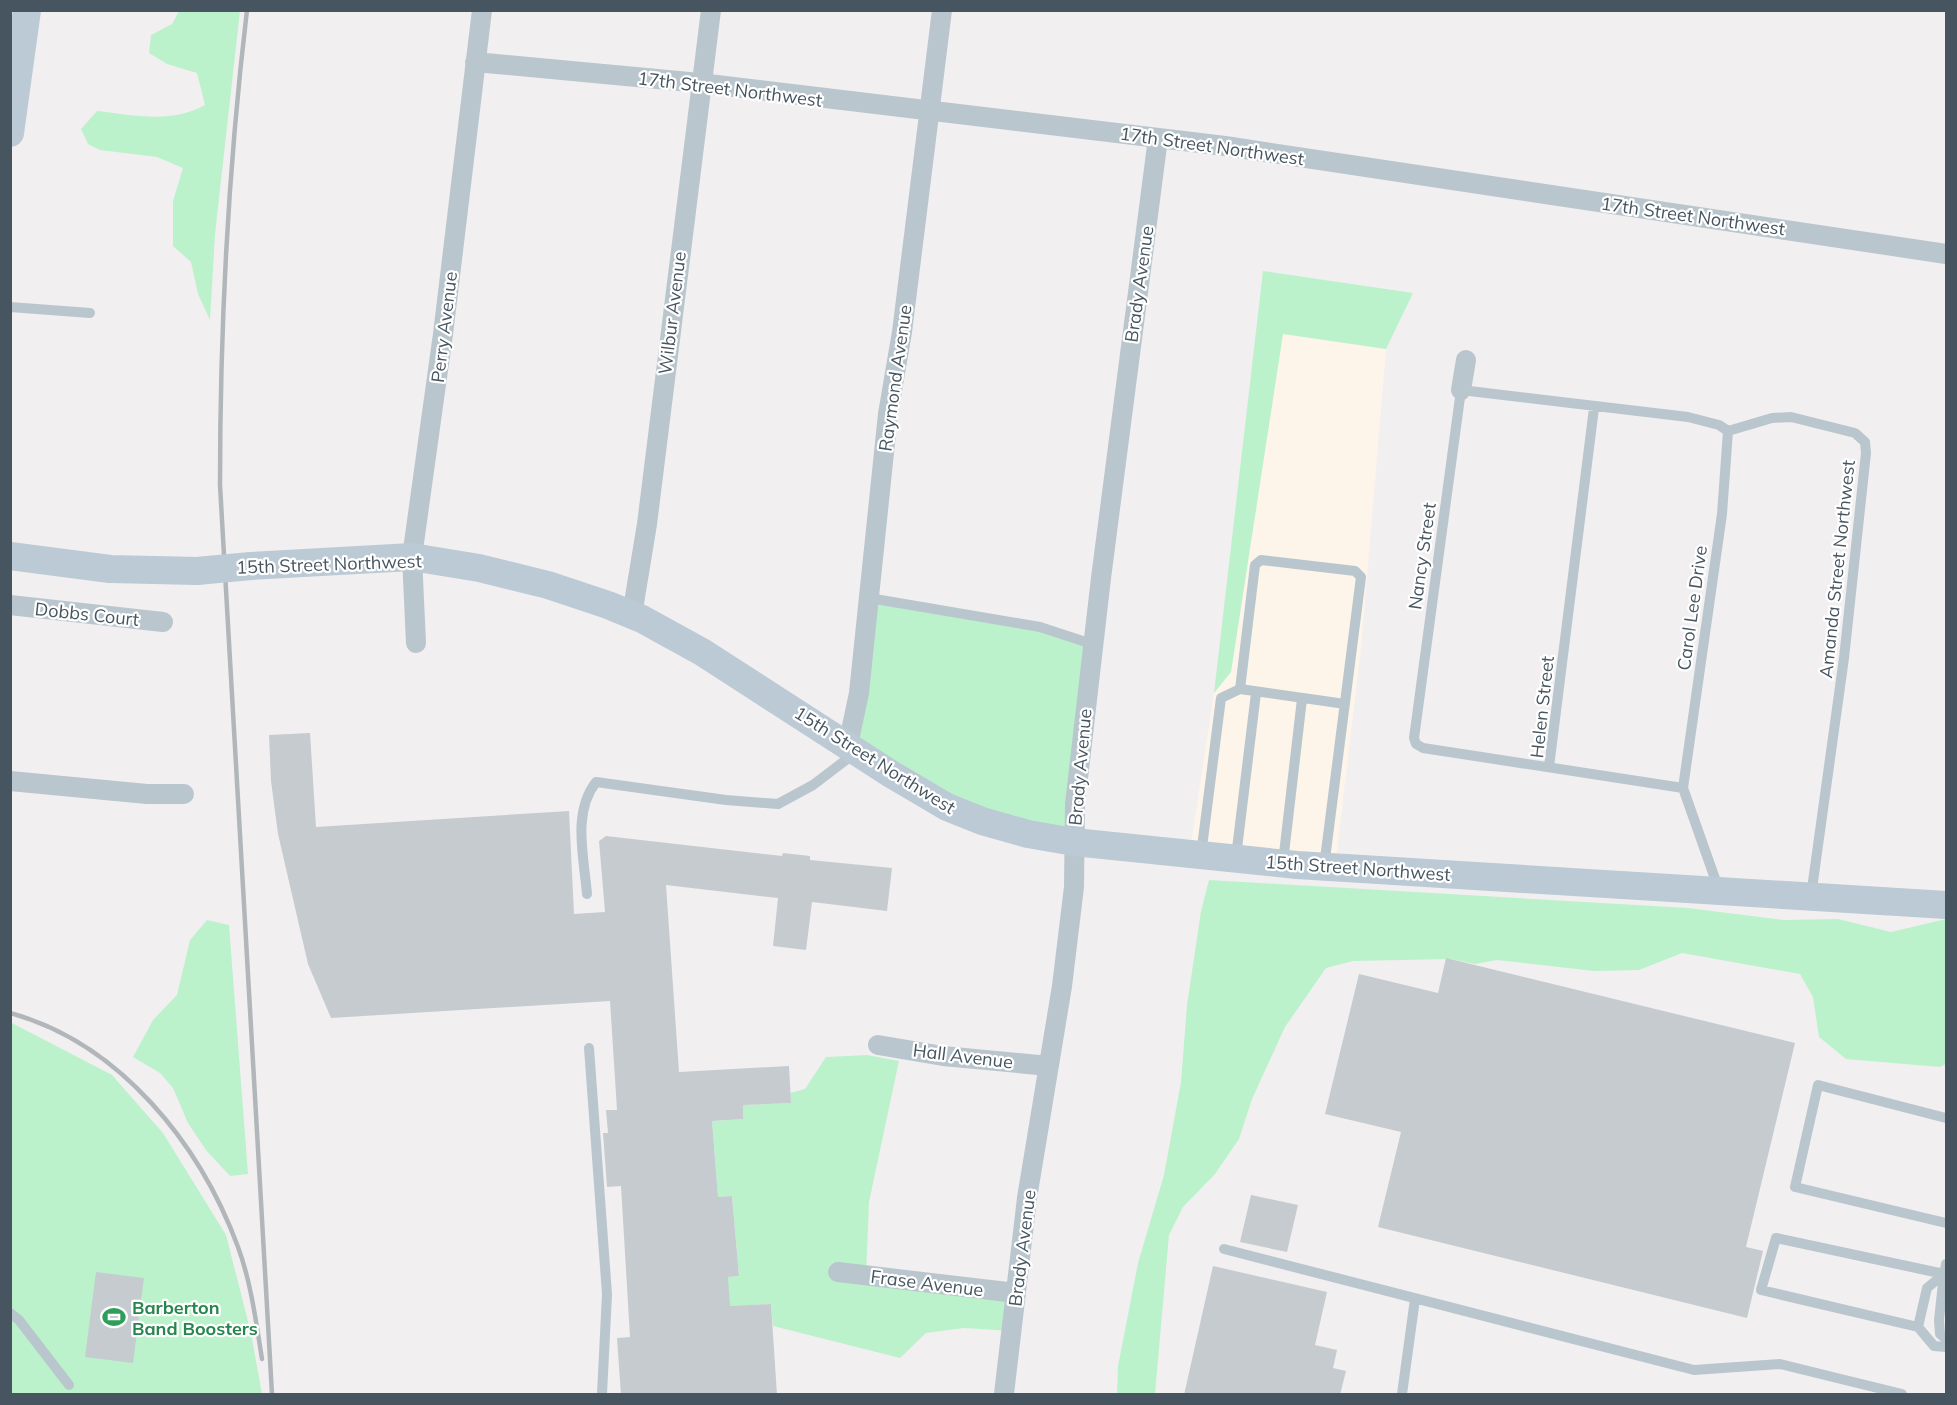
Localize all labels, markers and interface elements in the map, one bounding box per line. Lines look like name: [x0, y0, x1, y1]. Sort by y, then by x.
street label: 17th Street Northwest: [637, 66, 823, 112]
street label: 17th Street Northwest: [1119, 122, 1305, 170]
street label: 17th Street Northwest: [1600, 192, 1786, 240]
street label: Brady Avenue: [1119, 224, 1159, 344]
street label: Wilbur Avenue: [653, 250, 691, 376]
street label: Perry Avenue: [426, 270, 462, 384]
street label: Raymond Avenue: [873, 303, 917, 453]
street label: Amanda Street Northwest: [1814, 459, 1860, 679]
street label: Nancy Street: [1403, 501, 1441, 611]
street label: Carol Lee Drive: [1672, 544, 1712, 672]
street label: 15th Street Northwest: [236, 549, 422, 579]
street label: Dobbs Court: [34, 597, 140, 631]
street label: Helen Street: [1525, 655, 1559, 759]
street label: 15th Street Northwest: [790, 701, 960, 819]
street label: Brady Avenue: [1063, 708, 1097, 826]
street label: 15th Street Northwest: [1265, 850, 1451, 886]
street label: Hall Avenue: [912, 1038, 1014, 1074]
street label: Brady Avenue: [1003, 1188, 1041, 1308]
street label: Frase Avenue: [869, 1265, 985, 1301]
place label: Barberton Band Boosters: [132, 1296, 258, 1340]
sports icon: Barberton Band Boosters: [101, 1304, 127, 1330]

